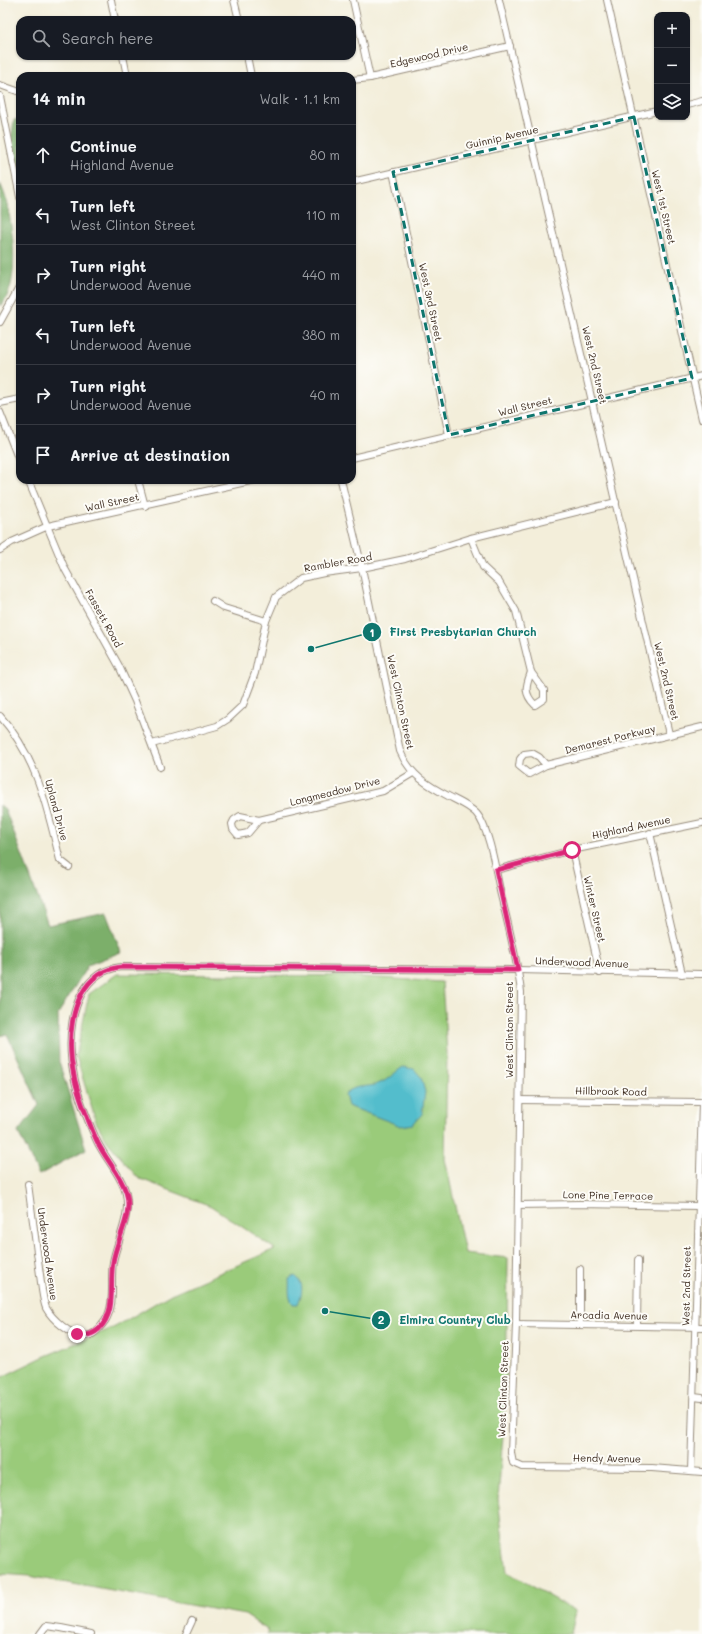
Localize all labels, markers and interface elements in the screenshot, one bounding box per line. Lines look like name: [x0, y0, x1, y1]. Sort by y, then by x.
map controls: [654, 12, 690, 120]
button: +: [654, 12, 690, 48]
search box: [16, 16, 356, 60]
icon: search: [30, 27, 52, 49]
text: Search here: [62, 28, 153, 48]
street label: Edgewood Drive: [389, 39, 469, 71]
button: −: [654, 48, 690, 84]
button: layers: [654, 84, 690, 120]
text: 14 min: [32, 87, 85, 109]
text: Walk · 1.1 km: [259, 90, 340, 107]
street label: Guinnip Avenue: [464, 122, 540, 152]
text: Continue: [70, 136, 137, 156]
icon: ahead: [32, 144, 54, 166]
text: 80 m: [310, 146, 340, 163]
text: Highland Avenue: [70, 156, 174, 173]
street label: West 1st Street: [649, 168, 679, 246]
text: Turn left: [70, 196, 135, 216]
icon: left: [32, 204, 54, 226]
text: 110 m: [306, 206, 340, 223]
text: West Clinton Street: [70, 216, 196, 233]
text: Turn right: [70, 256, 147, 276]
street label: West 3rd Street: [416, 262, 446, 342]
icon: right: [32, 264, 54, 286]
text: 440 m: [302, 266, 340, 283]
text: Underwood Avenue: [70, 276, 192, 293]
text: Turn left: [70, 316, 135, 336]
icon: left: [32, 324, 54, 346]
street label: West 2nd Street: [579, 324, 611, 406]
text: 380 m: [302, 326, 340, 343]
text: Underwood Avenue: [70, 336, 192, 353]
text: Turn right: [70, 376, 147, 396]
icon: right: [32, 384, 54, 406]
text: 40 m: [310, 386, 340, 403]
street label: Wall Street: [497, 393, 553, 419]
text: Underwood Avenue: [70, 396, 192, 413]
icon: arrive: [32, 444, 54, 466]
text: Arrive at destination: [70, 445, 230, 465]
street label: Wall Street: [84, 489, 140, 515]
street label: Rambler Road: [303, 549, 373, 575]
street label: Fassett Road: [82, 586, 126, 650]
callout: First Presbytarian Church: [362, 621, 545, 644]
text: 1: [369, 624, 375, 640]
text: First Presbytarian Church: [390, 624, 536, 639]
street label: West 2nd Street: [651, 640, 683, 722]
street label: West Clinton Street: [384, 653, 418, 751]
street label: Demarest Parkway: [563, 721, 657, 757]
street label: Longmeadow Drive: [288, 773, 382, 809]
street label: Upland Drive: [42, 778, 72, 842]
street label: Highland Avenue: [590, 812, 672, 842]
route start: [563, 841, 581, 859]
street label: Winter Street: [581, 874, 609, 944]
street label: Underwood Avenue: [535, 953, 629, 971]
street label: West Clinton Street: [502, 982, 516, 1078]
street label: Hillbrook Road: [575, 1083, 647, 1099]
street label: Lone Pine Terrace: [563, 1187, 653, 1203]
street label: Underwood Avenue: [35, 1207, 61, 1301]
street label: West 2nd Street: [678, 1246, 694, 1326]
street label: Arcadia Avenue: [570, 1307, 648, 1323]
callout: Elmira Country Club: [371, 1308, 518, 1331]
text: 2: [378, 1311, 385, 1327]
text: Elmira Country Club: [399, 1312, 511, 1327]
route end: [68, 1325, 86, 1343]
street label: West Clinton Street: [494, 1340, 512, 1438]
street label: Hendy Avenue: [573, 1450, 641, 1466]

